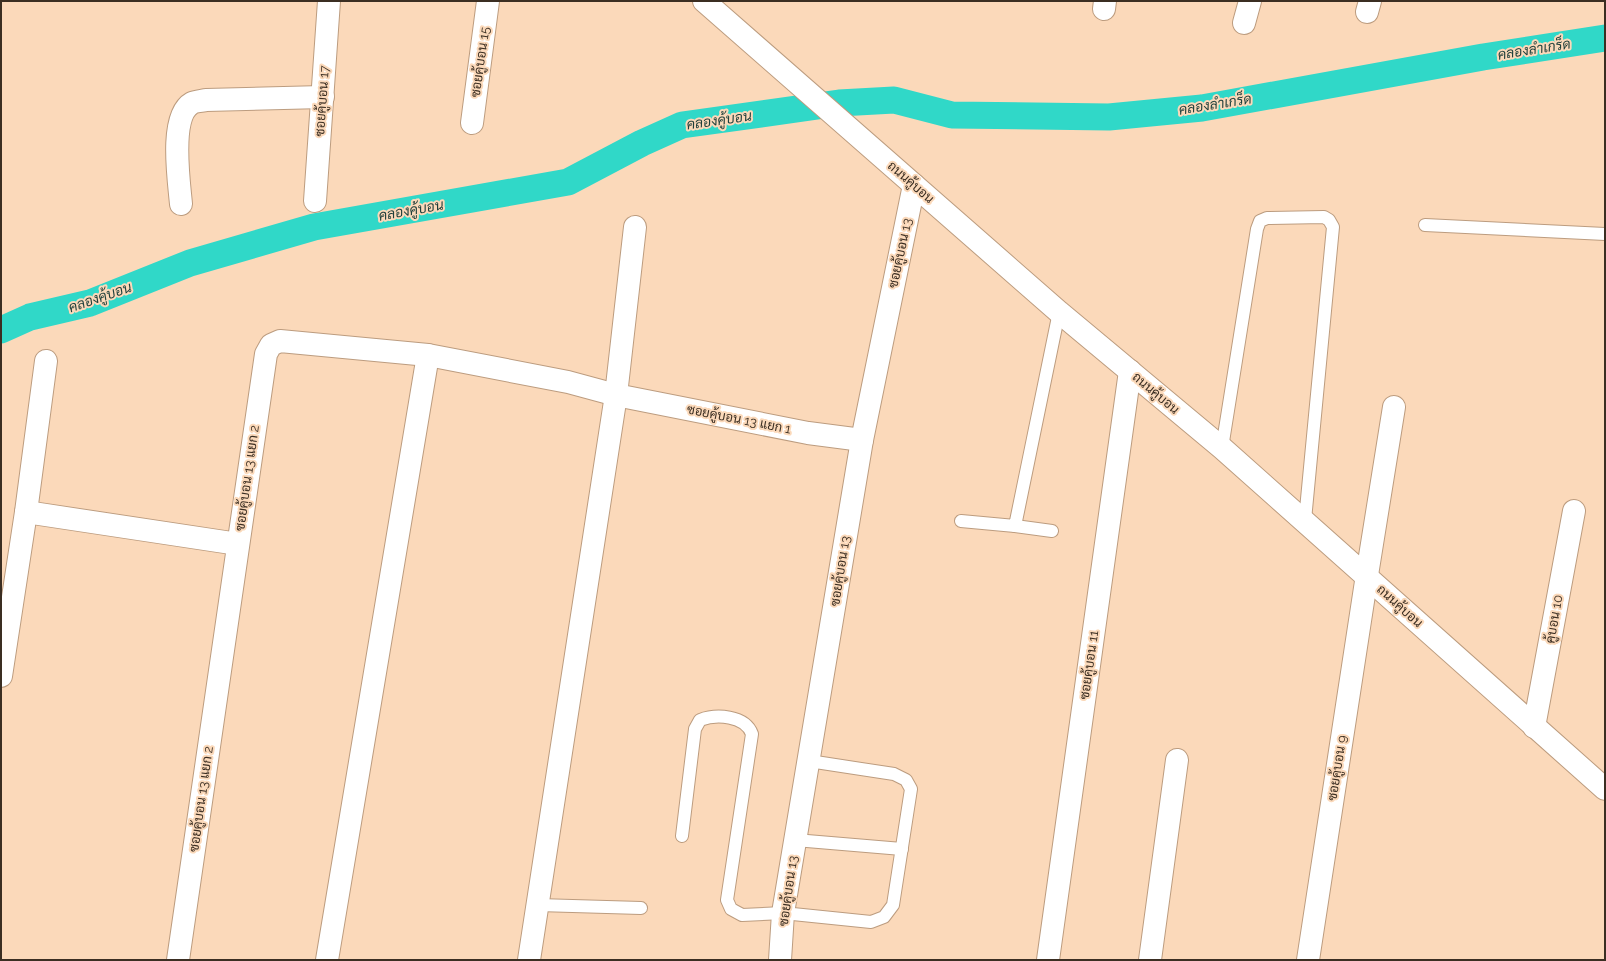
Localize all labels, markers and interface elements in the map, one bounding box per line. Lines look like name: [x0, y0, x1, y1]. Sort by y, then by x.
street label: ซอยคู้บอน 15: [466, 25, 494, 99]
water label: คลองลำเกร็ด: [1496, 34, 1572, 63]
street label: ซอยคู้บอน 17: [310, 65, 334, 137]
water label: คลองลำเกร็ด: [1177, 89, 1253, 118]
water label: คลองคู้บอน: [685, 107, 753, 134]
street label: ถนนคู้บอน: [884, 156, 938, 208]
water label: คลองคู้บอน: [377, 196, 445, 226]
street label: ซอยคู้บอน 13: [883, 216, 917, 290]
water label: คลองคู้บอน: [66, 279, 134, 317]
street label: ถนนคู้บอน: [1128, 368, 1184, 418]
street label: ซอยคู้บอน 13 แยก 1: [685, 400, 793, 438]
street label: ซอยคู้บอน 13 แยก 2: [230, 424, 264, 532]
street label: ซอยคู้บอน 13: [825, 534, 855, 608]
street label: ถนนคู้บอน: [1373, 580, 1427, 632]
street label: คู้บอน 10: [1540, 593, 1568, 645]
street label: ซอยคู้บอน 11: [1075, 629, 1103, 701]
street label: ซอยคู้บอน 9: [1322, 733, 1352, 802]
street label: ซอยคู้บอน 13 แยก 2: [184, 745, 218, 853]
street label: ซอยคู้บอน 13: [774, 854, 802, 927]

